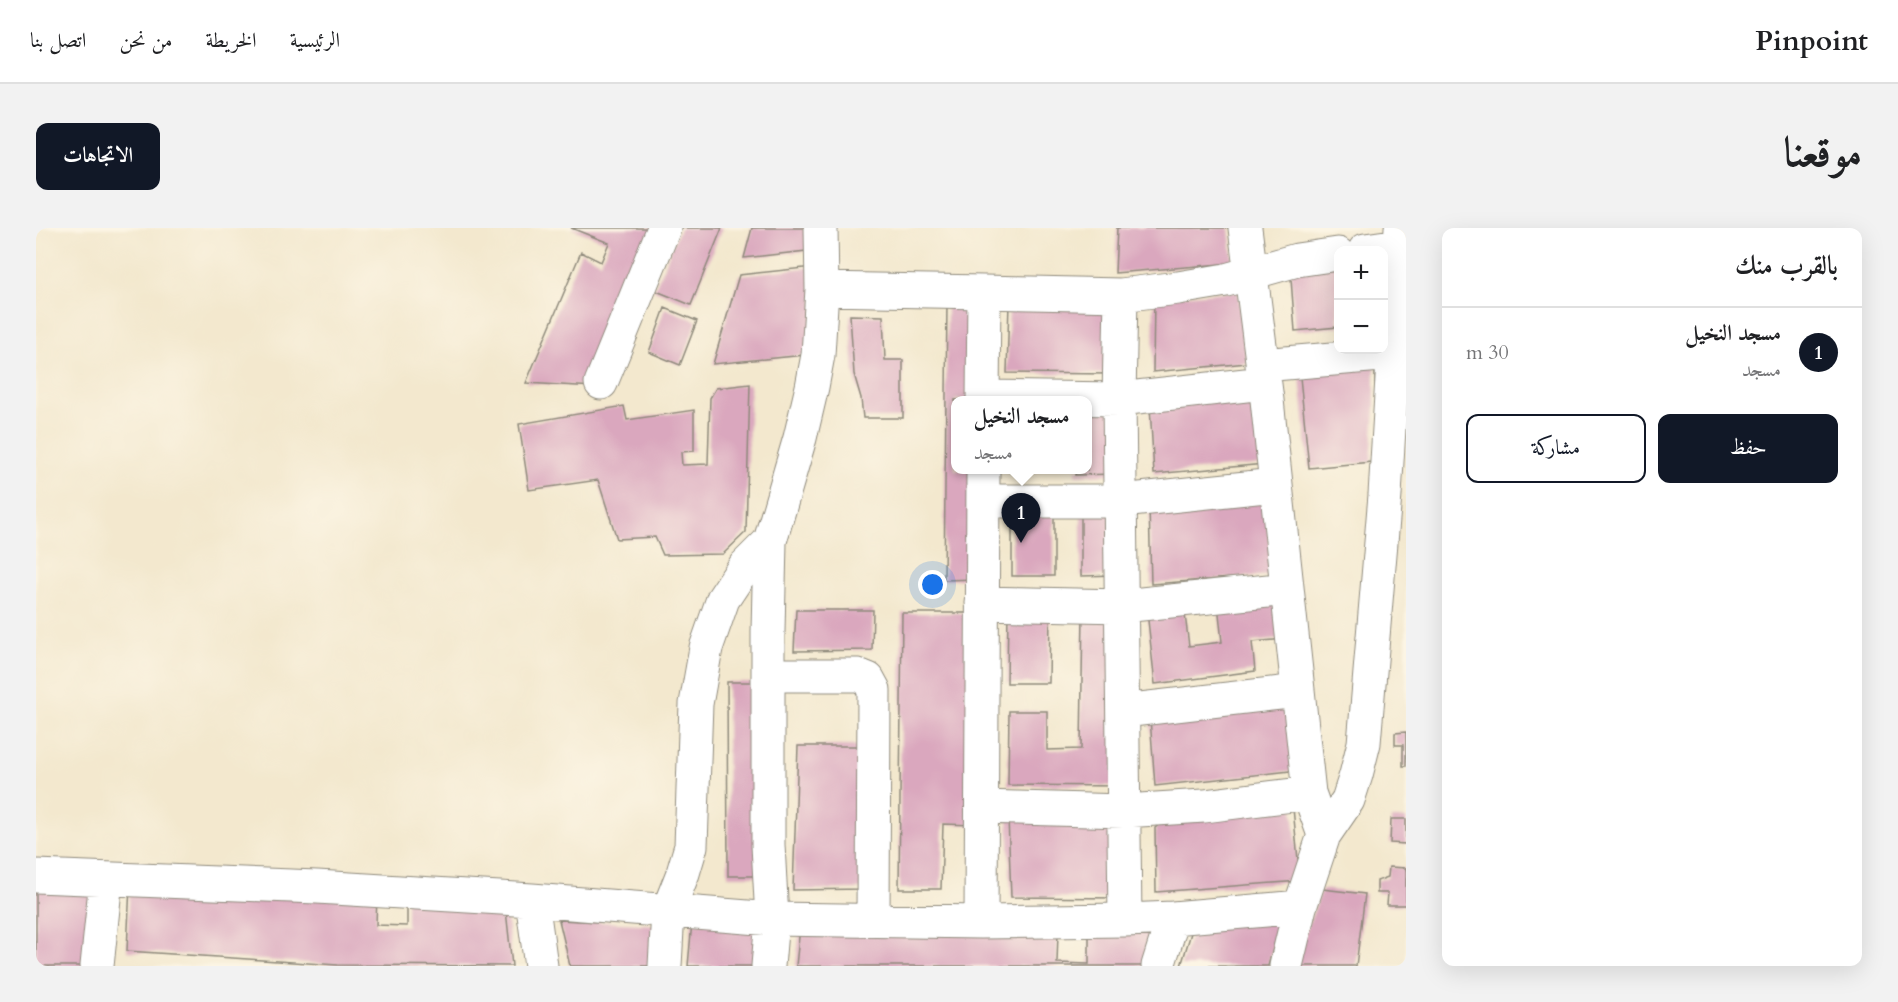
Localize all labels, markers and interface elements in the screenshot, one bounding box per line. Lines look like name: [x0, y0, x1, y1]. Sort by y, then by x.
text: Pinpoint: [1755, 22, 1868, 60]
text: اتصل بنا: [30, 26, 86, 55]
text: من نحن: [119, 26, 173, 55]
text: الخريطة: [206, 26, 257, 55]
text: الرئيسية: [290, 26, 340, 55]
button: الاتجاهات: [36, 123, 160, 190]
text: موقعنا: [1784, 124, 1862, 181]
map controls: [1334, 246, 1388, 354]
button: +: [1334, 246, 1388, 300]
text: بالقرب منك: [1735, 248, 1838, 283]
button: −: [1334, 300, 1388, 354]
text: مسجد النخيل: [1685, 318, 1781, 348]
text: 30 m: [1466, 339, 1509, 366]
text: 1: [1813, 339, 1824, 366]
text: مسجد: [1742, 356, 1781, 383]
popup: [951, 396, 1092, 474]
text: مسجد النخيل: [973, 401, 1070, 431]
button: مشاركة: [1466, 414, 1646, 483]
button: حفظ: [1658, 414, 1838, 483]
text: مسجد: [973, 439, 1013, 466]
pin: 1: [1002, 494, 1040, 543]
your location: [918, 570, 947, 599]

